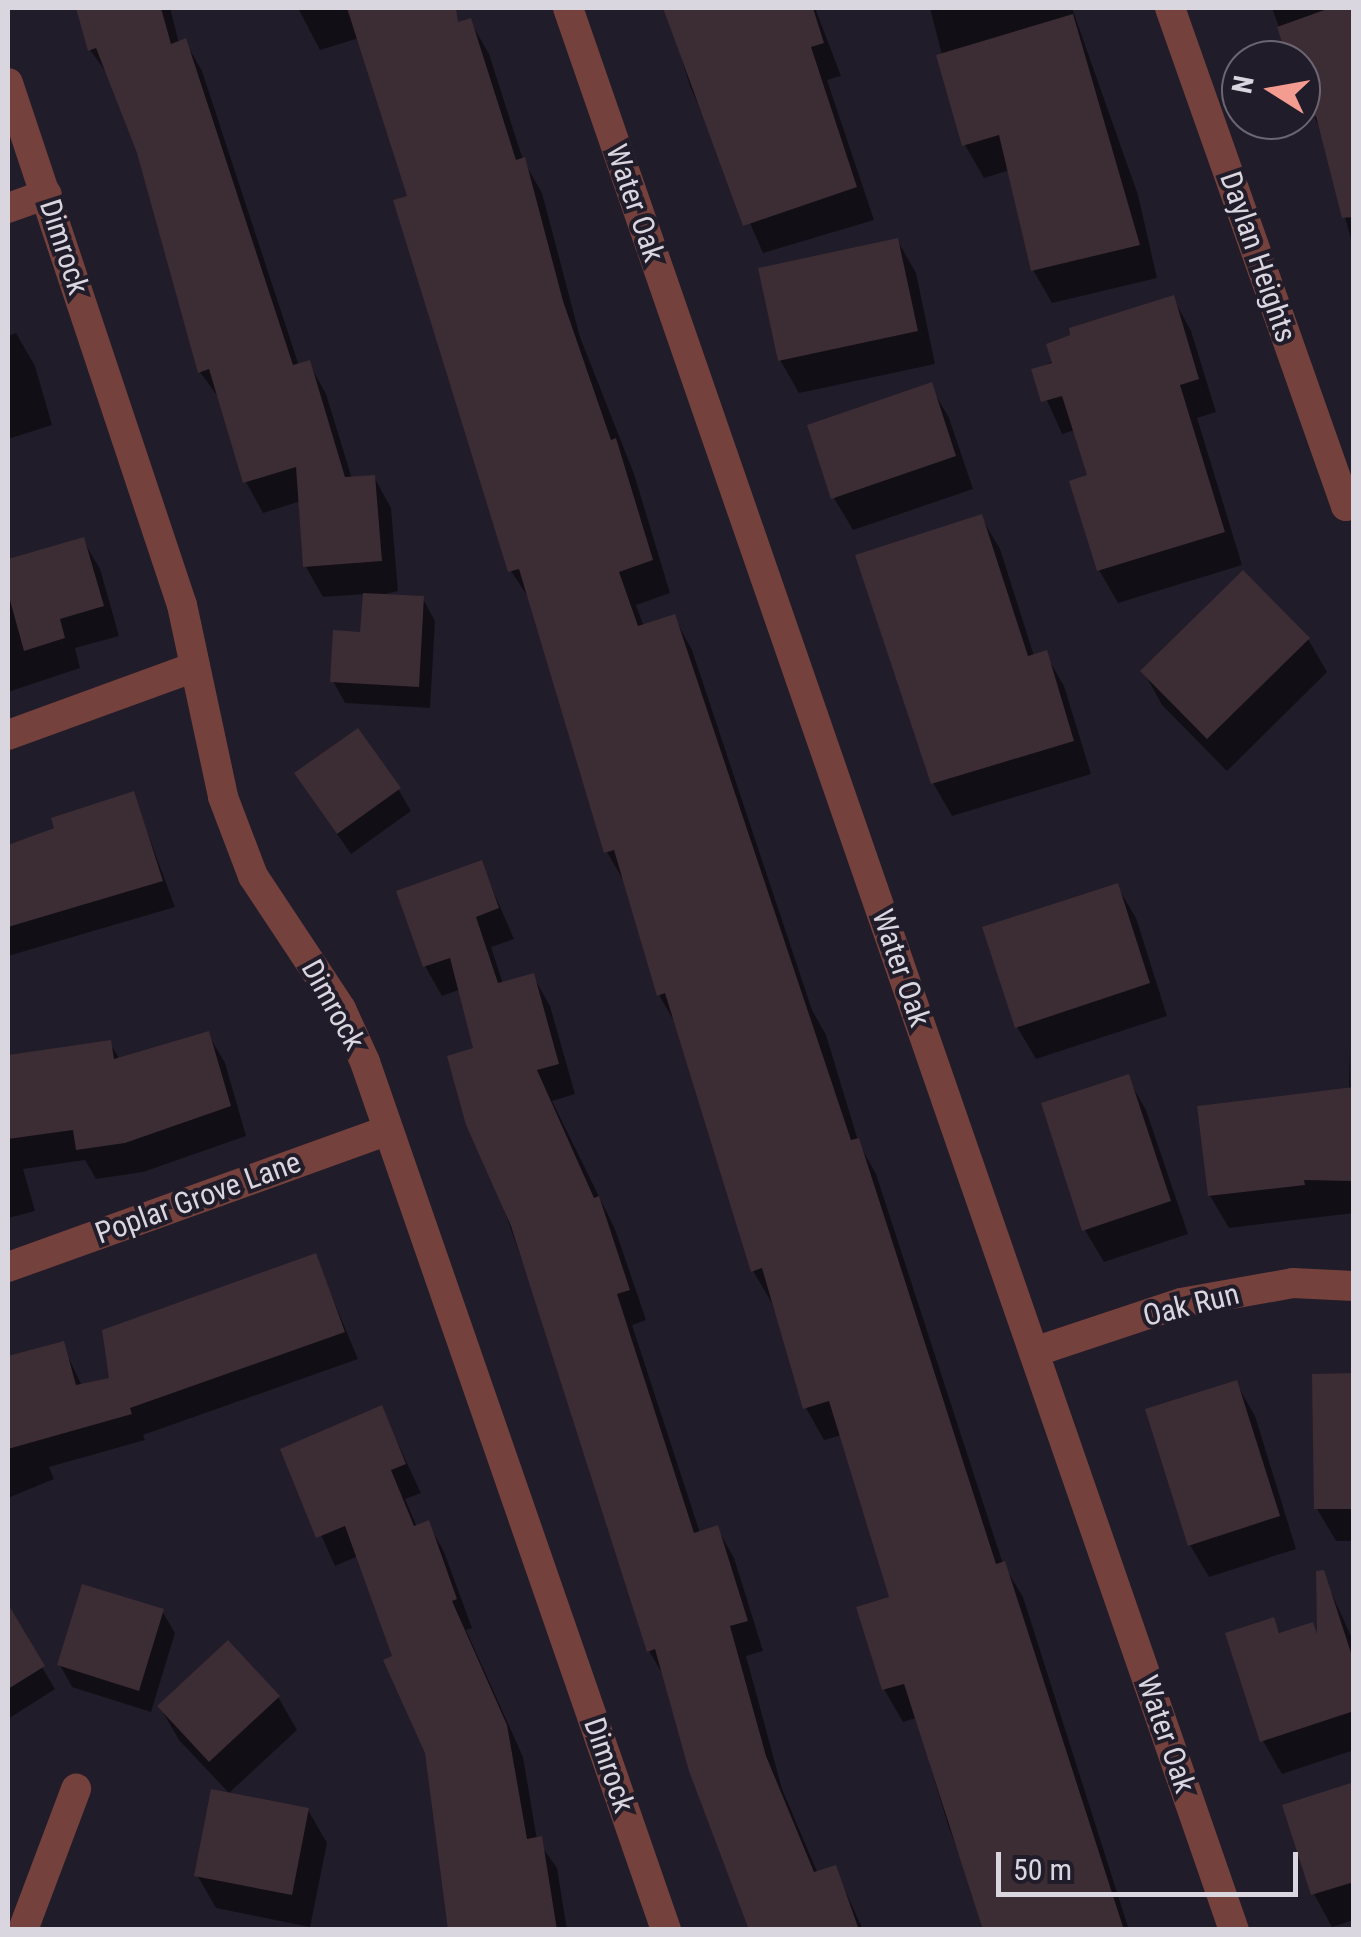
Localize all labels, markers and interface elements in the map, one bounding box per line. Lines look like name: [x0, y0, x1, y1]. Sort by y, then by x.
north arrow: [1221, 40, 1321, 140]
text: N: [1225, 73, 1261, 96]
street label: Water Oak: [598, 140, 672, 266]
street label: Daylan Heights: [1212, 167, 1304, 347]
street label: Dimrock: [32, 195, 96, 299]
street label: Water Oak: [864, 905, 938, 1031]
street label: Dimrock: [294, 953, 372, 1057]
street label: Poplar Grove Lane: [90, 1144, 306, 1252]
street label: Oak Run: [1139, 1276, 1243, 1334]
street label: Water Oak: [1129, 1671, 1203, 1797]
street label: Dimrock: [576, 1713, 642, 1817]
scale bar: [1001, 1832, 1304, 1894]
text: 50 m: [1013, 1852, 1072, 1887]

